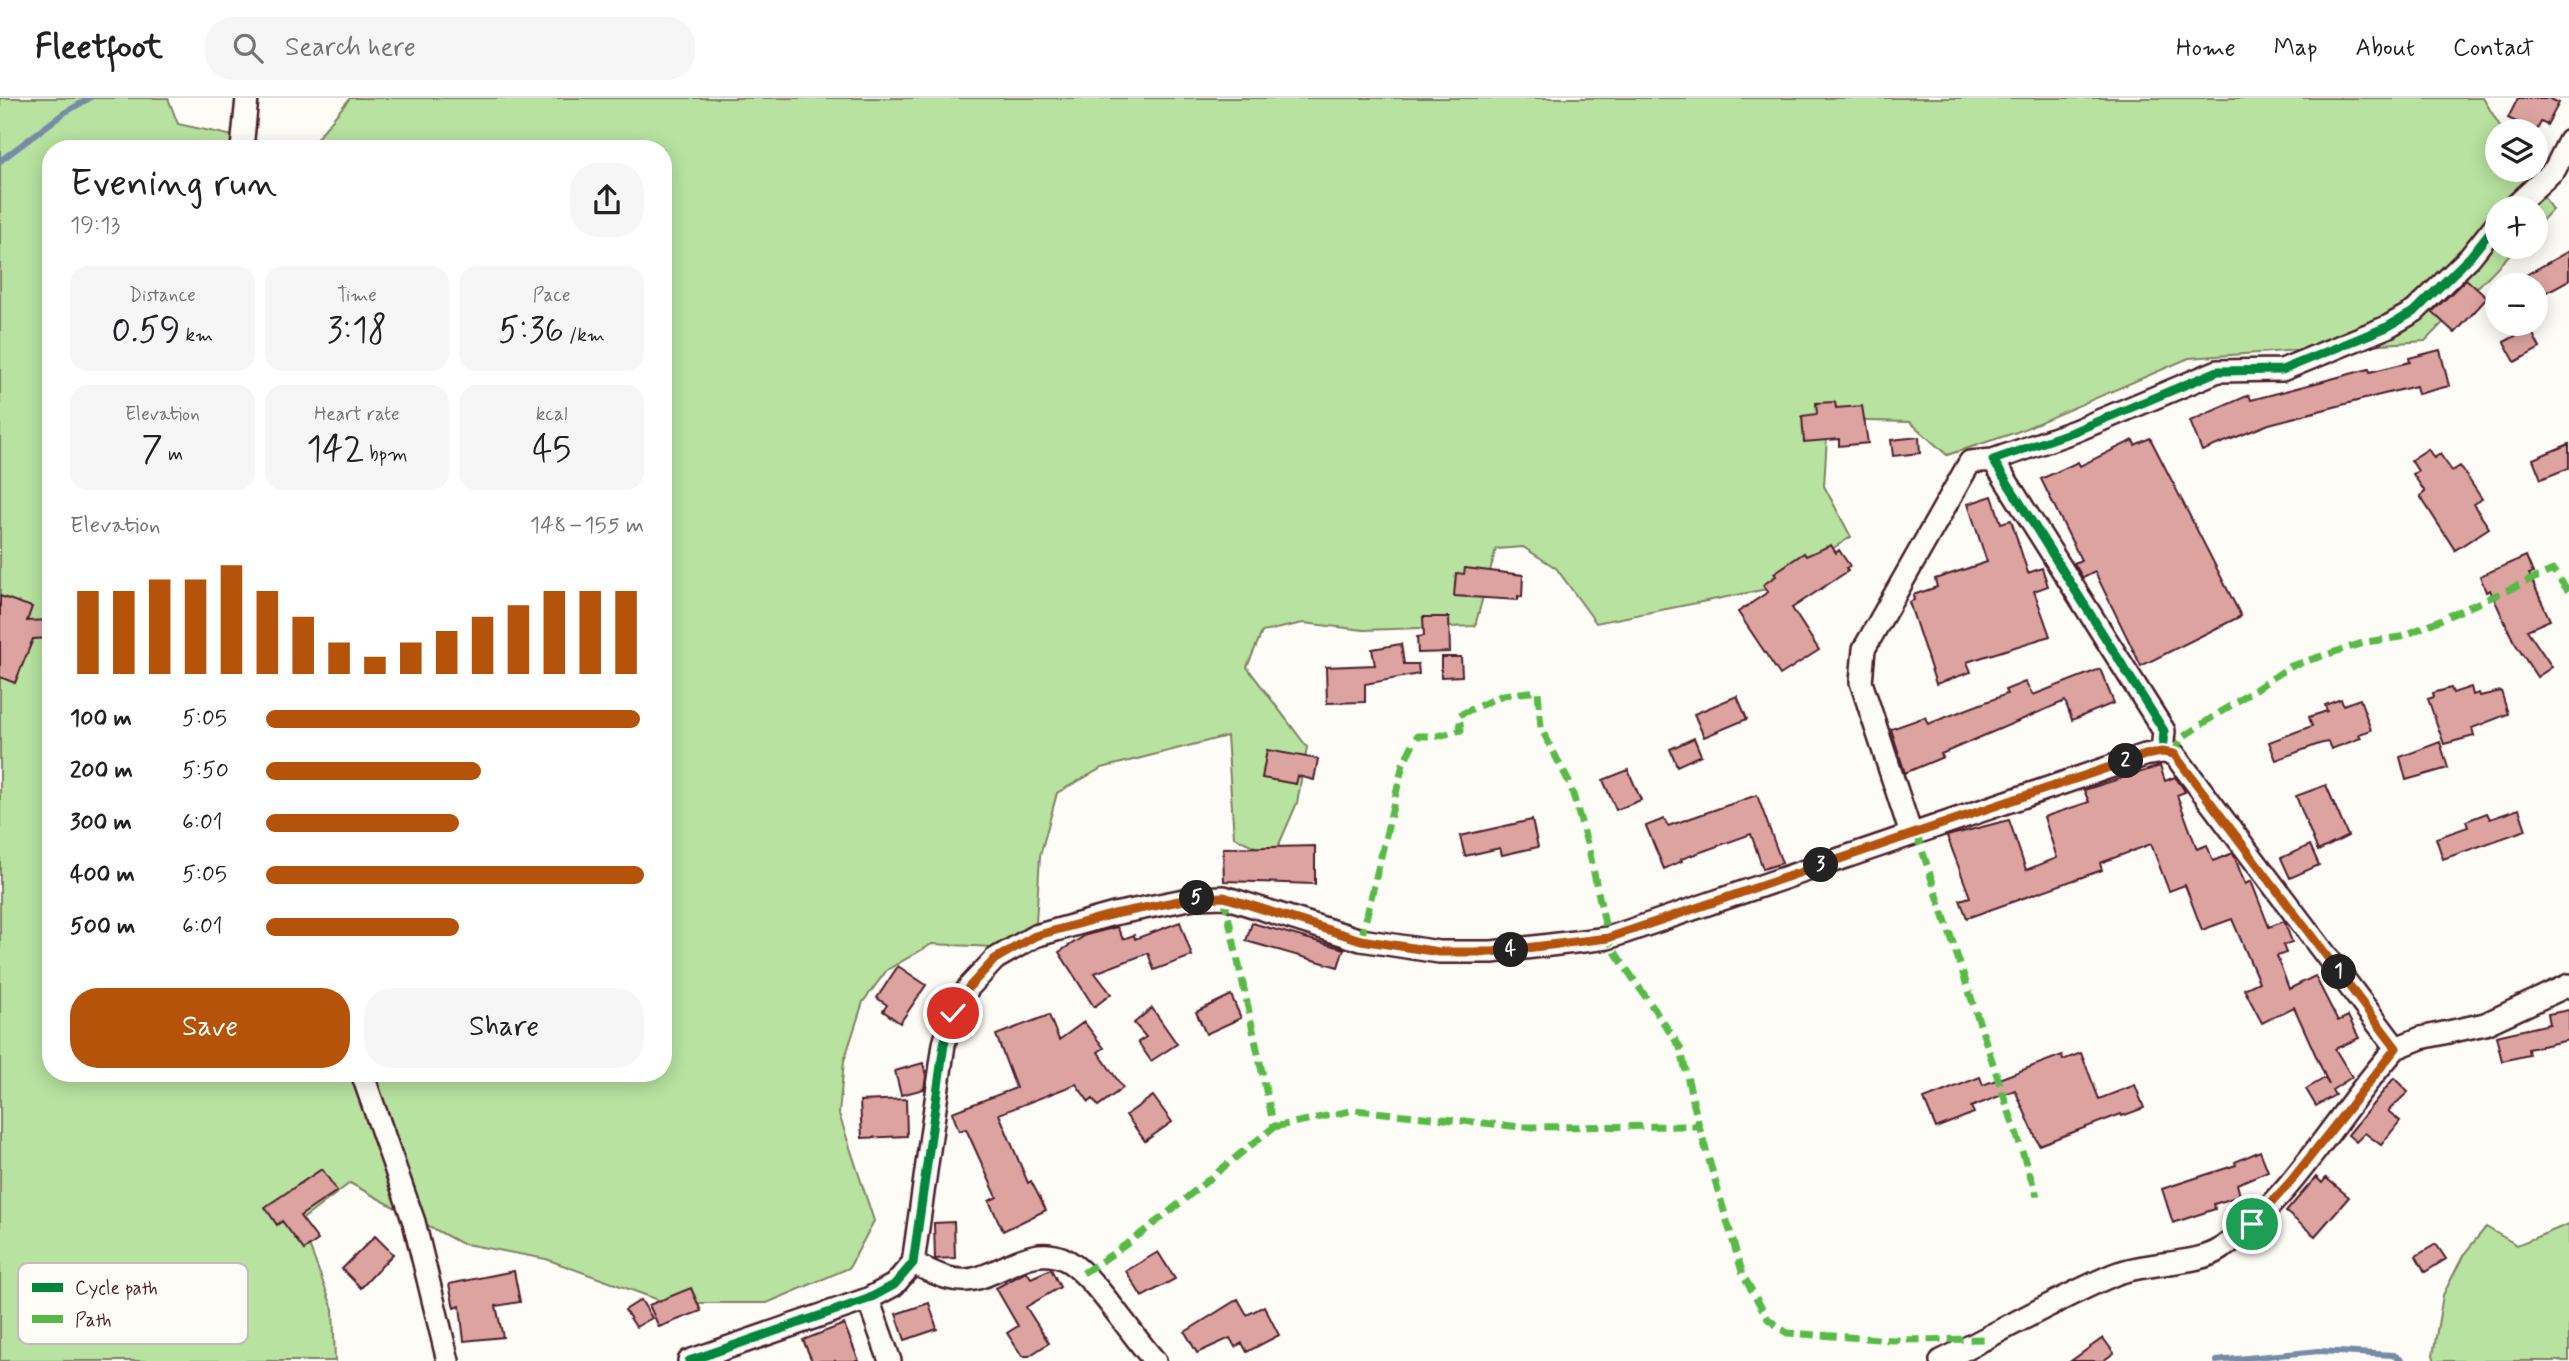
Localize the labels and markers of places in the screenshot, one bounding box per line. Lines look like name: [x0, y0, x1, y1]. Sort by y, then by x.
pin: 2: [2108, 744, 2144, 778]
pin: 3: [1804, 848, 1839, 882]
pin: 5: [1180, 880, 1214, 916]
pin: 4: [1494, 932, 1528, 968]
pin: 1: [2322, 954, 2356, 990]
pin: [923, 983, 983, 1043]
pin: [2222, 1194, 2282, 1254]

